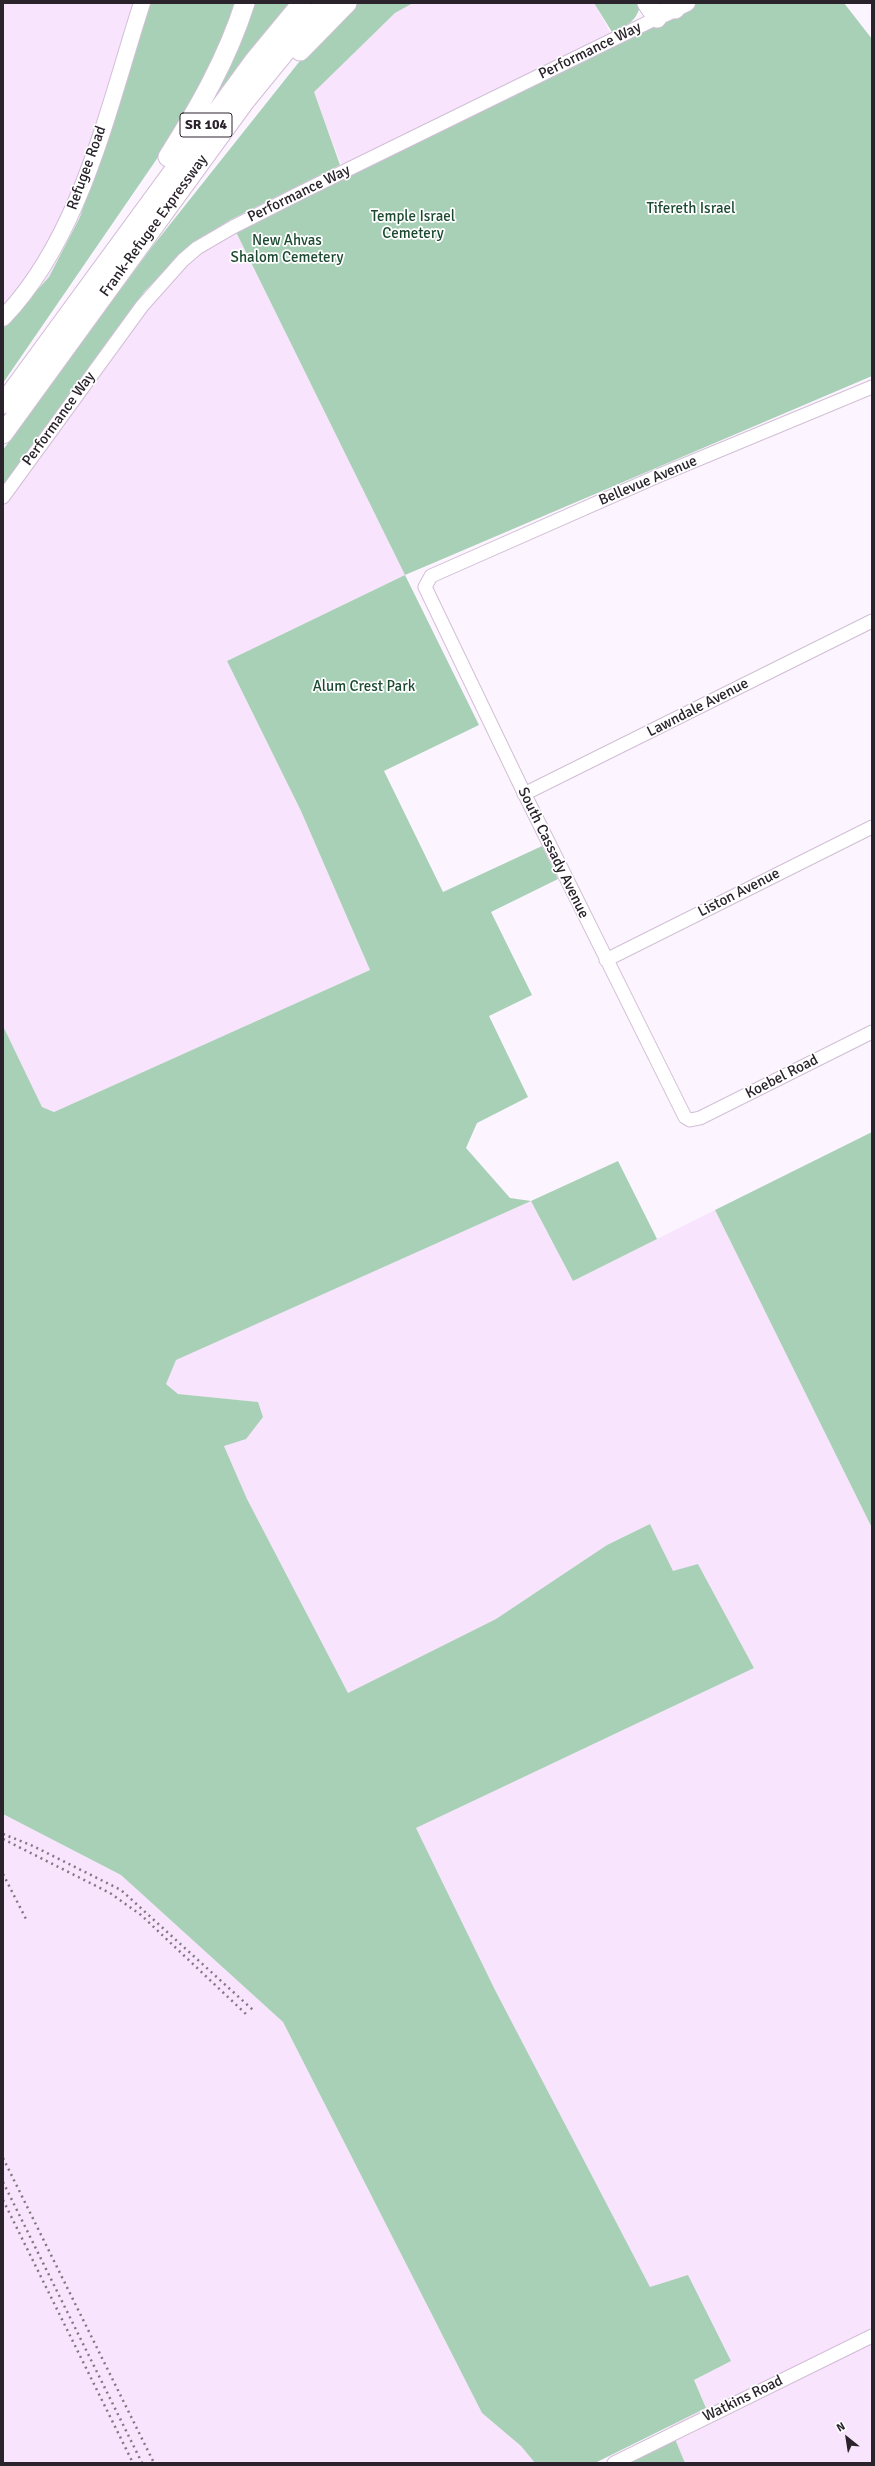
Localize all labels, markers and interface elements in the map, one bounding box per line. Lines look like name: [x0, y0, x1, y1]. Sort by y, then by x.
street label: Performance Way: [536, 18, 644, 84]
road number: SR 104: [180, 113, 232, 137]
street label: Refugee Road: [64, 124, 110, 212]
street label: Frank-Refugee Expressway: [96, 151, 212, 301]
street label: Performance Way: [245, 161, 353, 227]
park label: Tifereth Israel: [646, 200, 736, 218]
park label: Temple Israel Cemetery: [371, 208, 455, 243]
park label: New Ahvas Shalom Cemetery: [231, 232, 343, 267]
street label: Performance Way: [19, 368, 99, 470]
street label: Bellevue Avenue: [596, 452, 700, 510]
street label: Lawndale Avenue: [644, 675, 752, 741]
park label: Alum Crest Park: [313, 678, 415, 696]
street label: South Cassady Avenue: [513, 785, 593, 921]
street label: Liston Avenue: [695, 865, 783, 921]
street label: Koebel Road: [743, 1051, 821, 1103]
street label: Watkins Road: [700, 2372, 786, 2426]
north arrow: [827, 2418, 867, 2458]
text: N: [834, 2420, 847, 2435]

